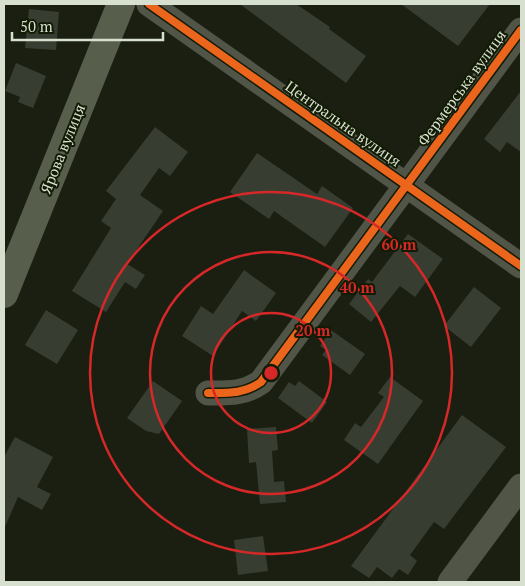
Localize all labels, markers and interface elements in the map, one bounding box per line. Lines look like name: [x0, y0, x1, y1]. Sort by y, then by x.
scale bar: [12, 10, 164, 42]
text: 50 m: [20, 16, 53, 36]
street label: Фермерська вулиця: [412, 25, 510, 149]
street label: Центральна вулиця: [282, 76, 405, 171]
street label: Ярова вулиця: [35, 101, 89, 196]
text: 60 m: [382, 234, 417, 254]
text: 40 m: [340, 277, 375, 297]
text: 20 m: [296, 320, 331, 340]
centre of rings: [262, 364, 280, 382]

